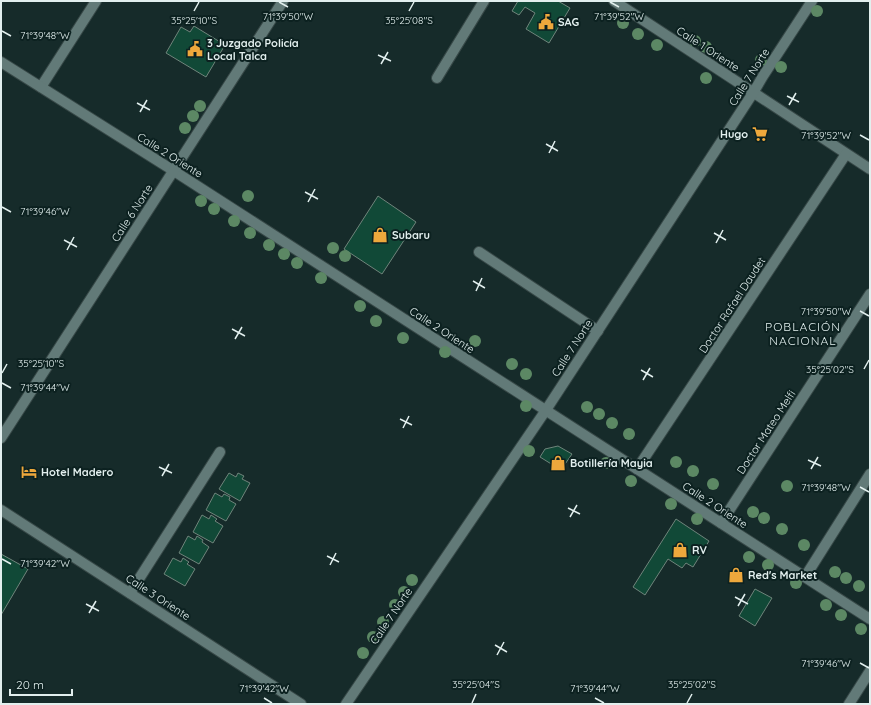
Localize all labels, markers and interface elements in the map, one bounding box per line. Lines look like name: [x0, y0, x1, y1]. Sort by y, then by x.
text: 71°39'50"W: [263, 10, 313, 23]
text: 71°39'52"W: [594, 10, 644, 23]
public building icon: SAG: [537, 13, 555, 31]
text: 35°25'10"S: [171, 14, 217, 27]
text: 35°25'08"S: [385, 14, 433, 27]
place label: SAG: [558, 15, 580, 29]
street label: Calle 1 Oriente: [674, 23, 742, 75]
text: 71°39'48"W: [20, 29, 70, 42]
place label: 3 Juzgado Policía Local Talca: [207, 36, 299, 63]
public building icon: 3 Juzgado Policía Local Talca: [186, 40, 204, 58]
street label: Calle 7 Norte: [726, 46, 772, 108]
supermarket icon: Hugo: [751, 125, 769, 143]
place label: Hugo: [720, 127, 748, 141]
street label: Calle 2 Oriente: [135, 129, 205, 181]
text: 71°39'52"W: [801, 129, 851, 142]
street label: Calle 6 Norte: [108, 182, 156, 244]
text: 71°39'46"W: [20, 205, 70, 218]
shop icon: Subaru: [371, 226, 389, 244]
place label: Subaru: [392, 228, 430, 242]
street label: Doctor Rafael Daudet: [696, 254, 768, 356]
street label: Calle 2 Oriente: [407, 304, 477, 356]
text: 71°39'50"W: [801, 305, 851, 318]
street label: Calle 7 Norte: [548, 317, 596, 379]
district label: POBLACIÓN NACIONAL: [765, 319, 841, 348]
text: 35°25'10"S: [18, 357, 64, 370]
text: 35°25'02"S: [806, 363, 854, 376]
text: 71°39'44"W: [20, 381, 70, 394]
street label: Doctor Mateo Melfi: [734, 387, 798, 477]
shop icon: Botillería Mayia: [549, 454, 567, 472]
place label: Botillería Mayia: [570, 456, 653, 470]
hotel icon: Hotel Madero: [20, 463, 38, 481]
place label: Hotel Madero: [41, 465, 114, 479]
street label: Calle 2 Oriente: [680, 479, 750, 531]
text: 71°39'48"W: [801, 481, 851, 494]
shop icon: RV: [671, 541, 689, 559]
place label: RV: [692, 543, 707, 557]
text: 71°39'42"W: [20, 557, 70, 570]
shop icon: Red's Market: [727, 566, 745, 584]
place label: Red's Market: [748, 568, 817, 582]
street label: Calle 3 Oriente: [123, 571, 193, 623]
street label: Calle 7 Norte: [367, 585, 415, 647]
text: 71°39'46"W: [801, 657, 851, 670]
scale bar: [10, 671, 72, 697]
text: 20 m: [16, 677, 44, 692]
text: 35°25'04"S: [452, 678, 500, 691]
text: 35°25'02"S: [668, 678, 716, 691]
text: 71°39'42"W: [239, 682, 289, 695]
text: 71°39'44"W: [570, 682, 620, 695]

